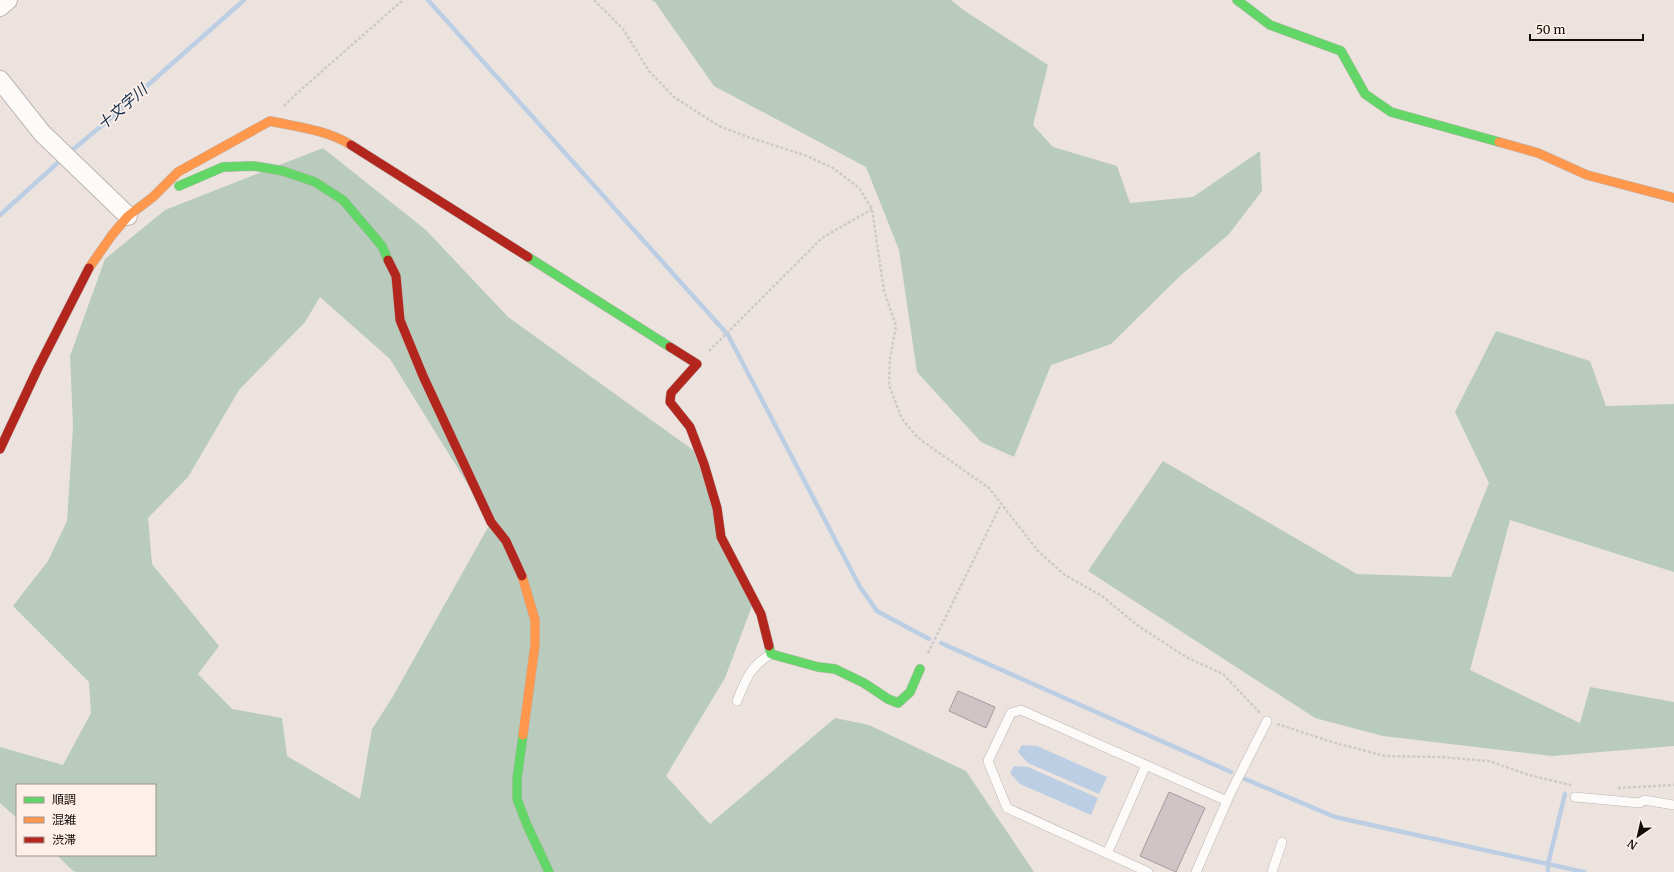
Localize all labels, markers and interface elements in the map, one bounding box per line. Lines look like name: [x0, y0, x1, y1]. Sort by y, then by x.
scale bar: [1530, 16, 1643, 42]
text: 50 m: [1536, 22, 1565, 37]
water label: 十文字川: [93, 79, 152, 134]
legend: [16, 784, 156, 856]
text: 順調: [52, 792, 76, 807]
text: 混雑: [52, 812, 76, 827]
north arrow: [1618, 816, 1658, 856]
text: 渋滞: [52, 832, 76, 847]
text: N: [1625, 836, 1640, 853]

